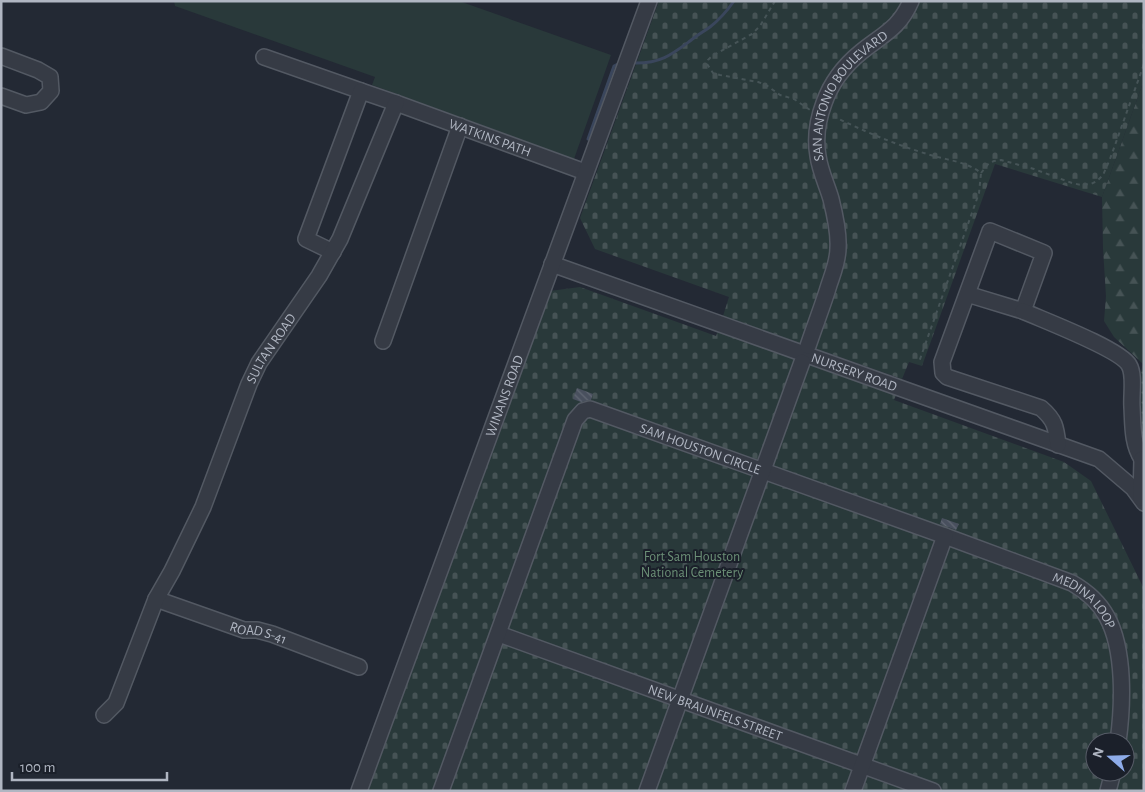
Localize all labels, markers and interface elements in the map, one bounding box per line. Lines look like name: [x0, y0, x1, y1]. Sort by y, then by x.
street label: SAN ANTONIO BOULEVARD: [811, 29, 891, 162]
street label: WATKINS PATH: [447, 117, 533, 160]
street label: SULTAN ROAD: [244, 311, 299, 386]
street label: NURSERY ROAD: [809, 351, 899, 394]
street label: WINANS ROAD: [484, 353, 526, 439]
street label: SAM HOUSTON CIRCLE: [638, 421, 762, 478]
park label: Fort Sam Houston National Cemetery: [641, 550, 743, 580]
street label: MEDINA LOOP: [1051, 570, 1117, 631]
street label: ROAD S-41: [228, 620, 288, 647]
street label: NEW BRAUNFELS STREET: [646, 683, 784, 744]
north arrow: [1085, 732, 1135, 782]
text: N: [1090, 746, 1107, 760]
scale bar: [12, 750, 168, 782]
text: 100 m: [20, 760, 55, 775]

